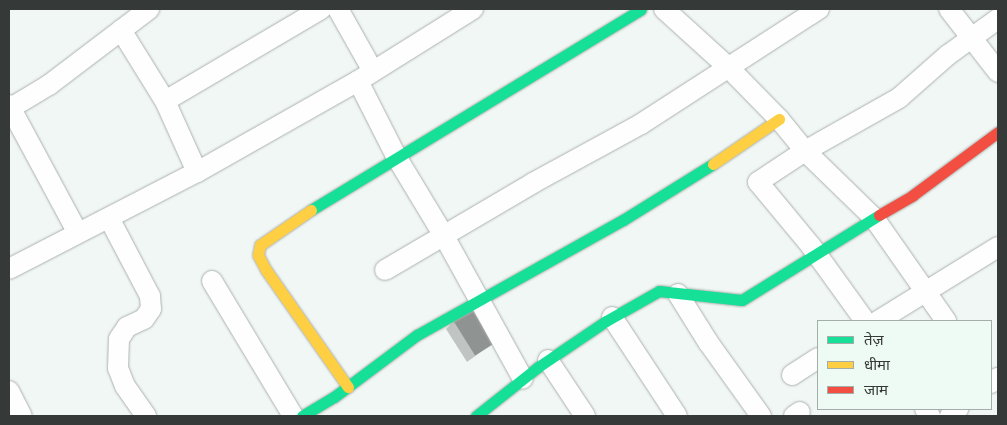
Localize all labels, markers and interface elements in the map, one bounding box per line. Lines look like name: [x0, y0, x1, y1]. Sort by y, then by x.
legend: [817, 320, 992, 410]
text: तेज़: [864, 329, 884, 349]
text: धीमा: [864, 354, 890, 374]
text: जाम: [864, 379, 888, 399]

